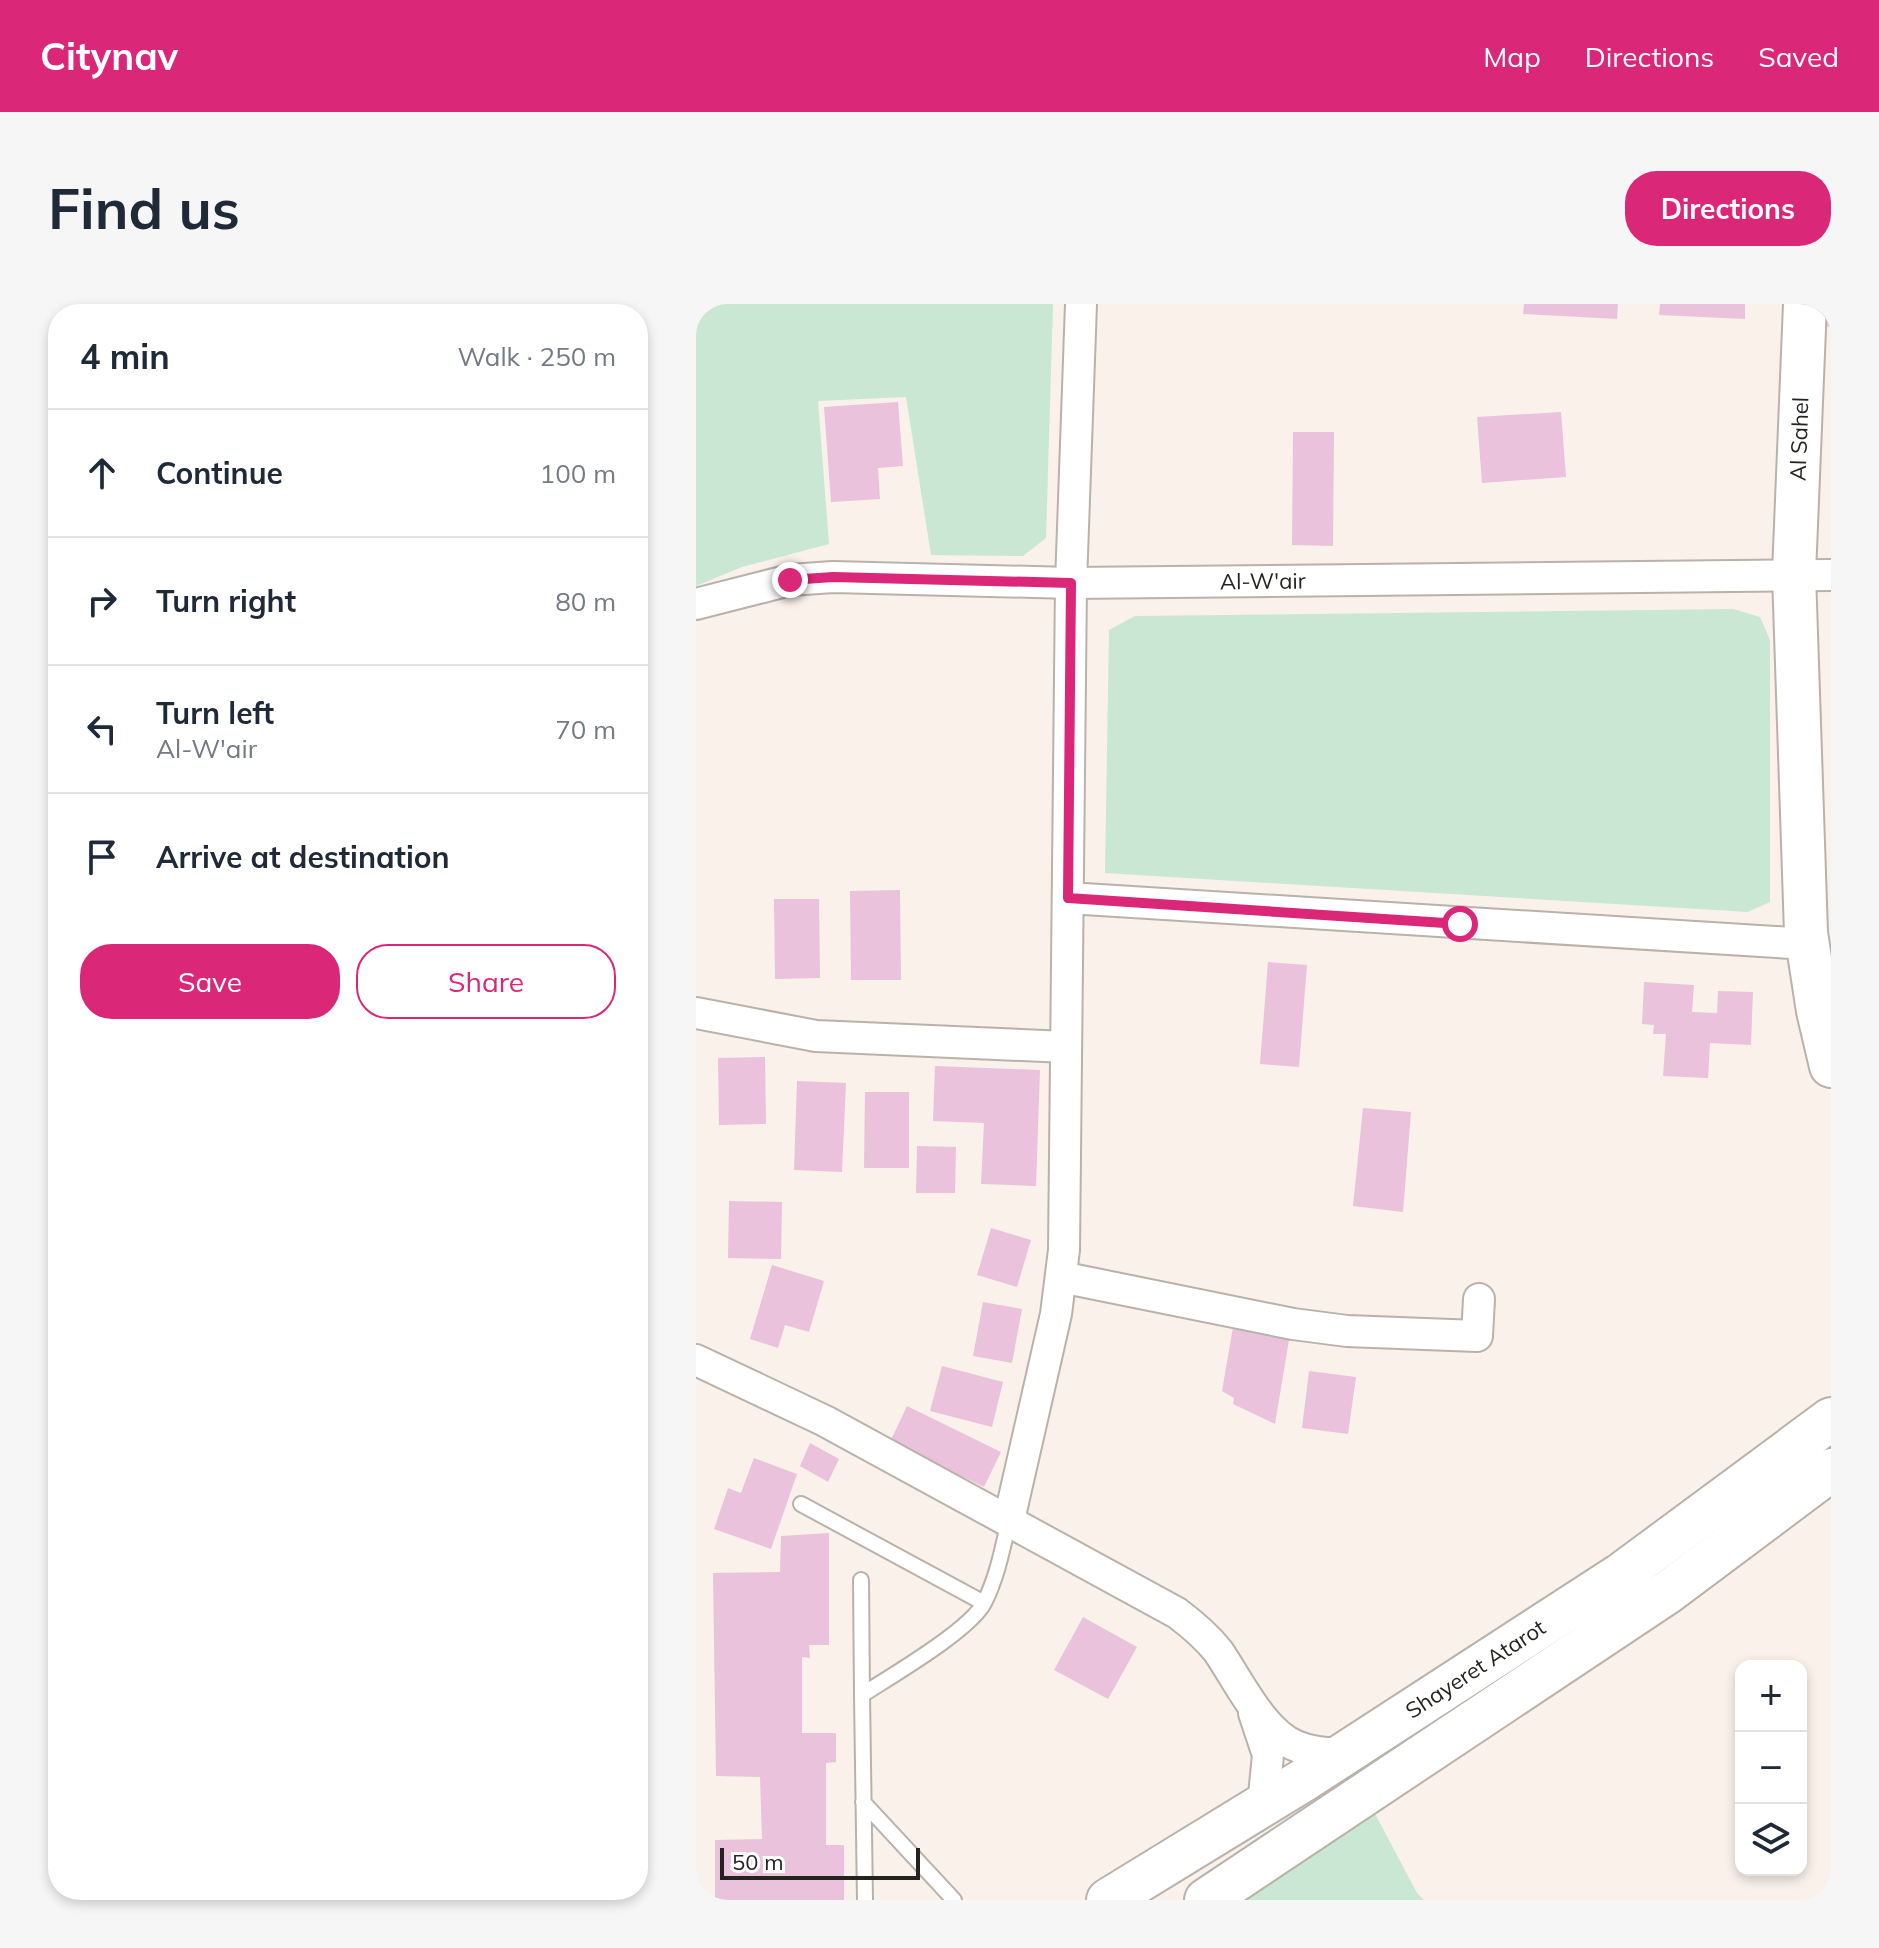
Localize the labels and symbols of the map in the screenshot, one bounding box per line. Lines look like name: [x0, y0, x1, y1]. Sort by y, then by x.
street label: Al Sahel: [1784, 396, 1814, 482]
route end: [772, 562, 808, 598]
street label: Al-W'air: [1220, 567, 1306, 595]
route start: [1442, 906, 1478, 942]
street label: Shayeret Atarot: [1400, 1613, 1551, 1724]
scale bar: [720, 1844, 920, 1880]

